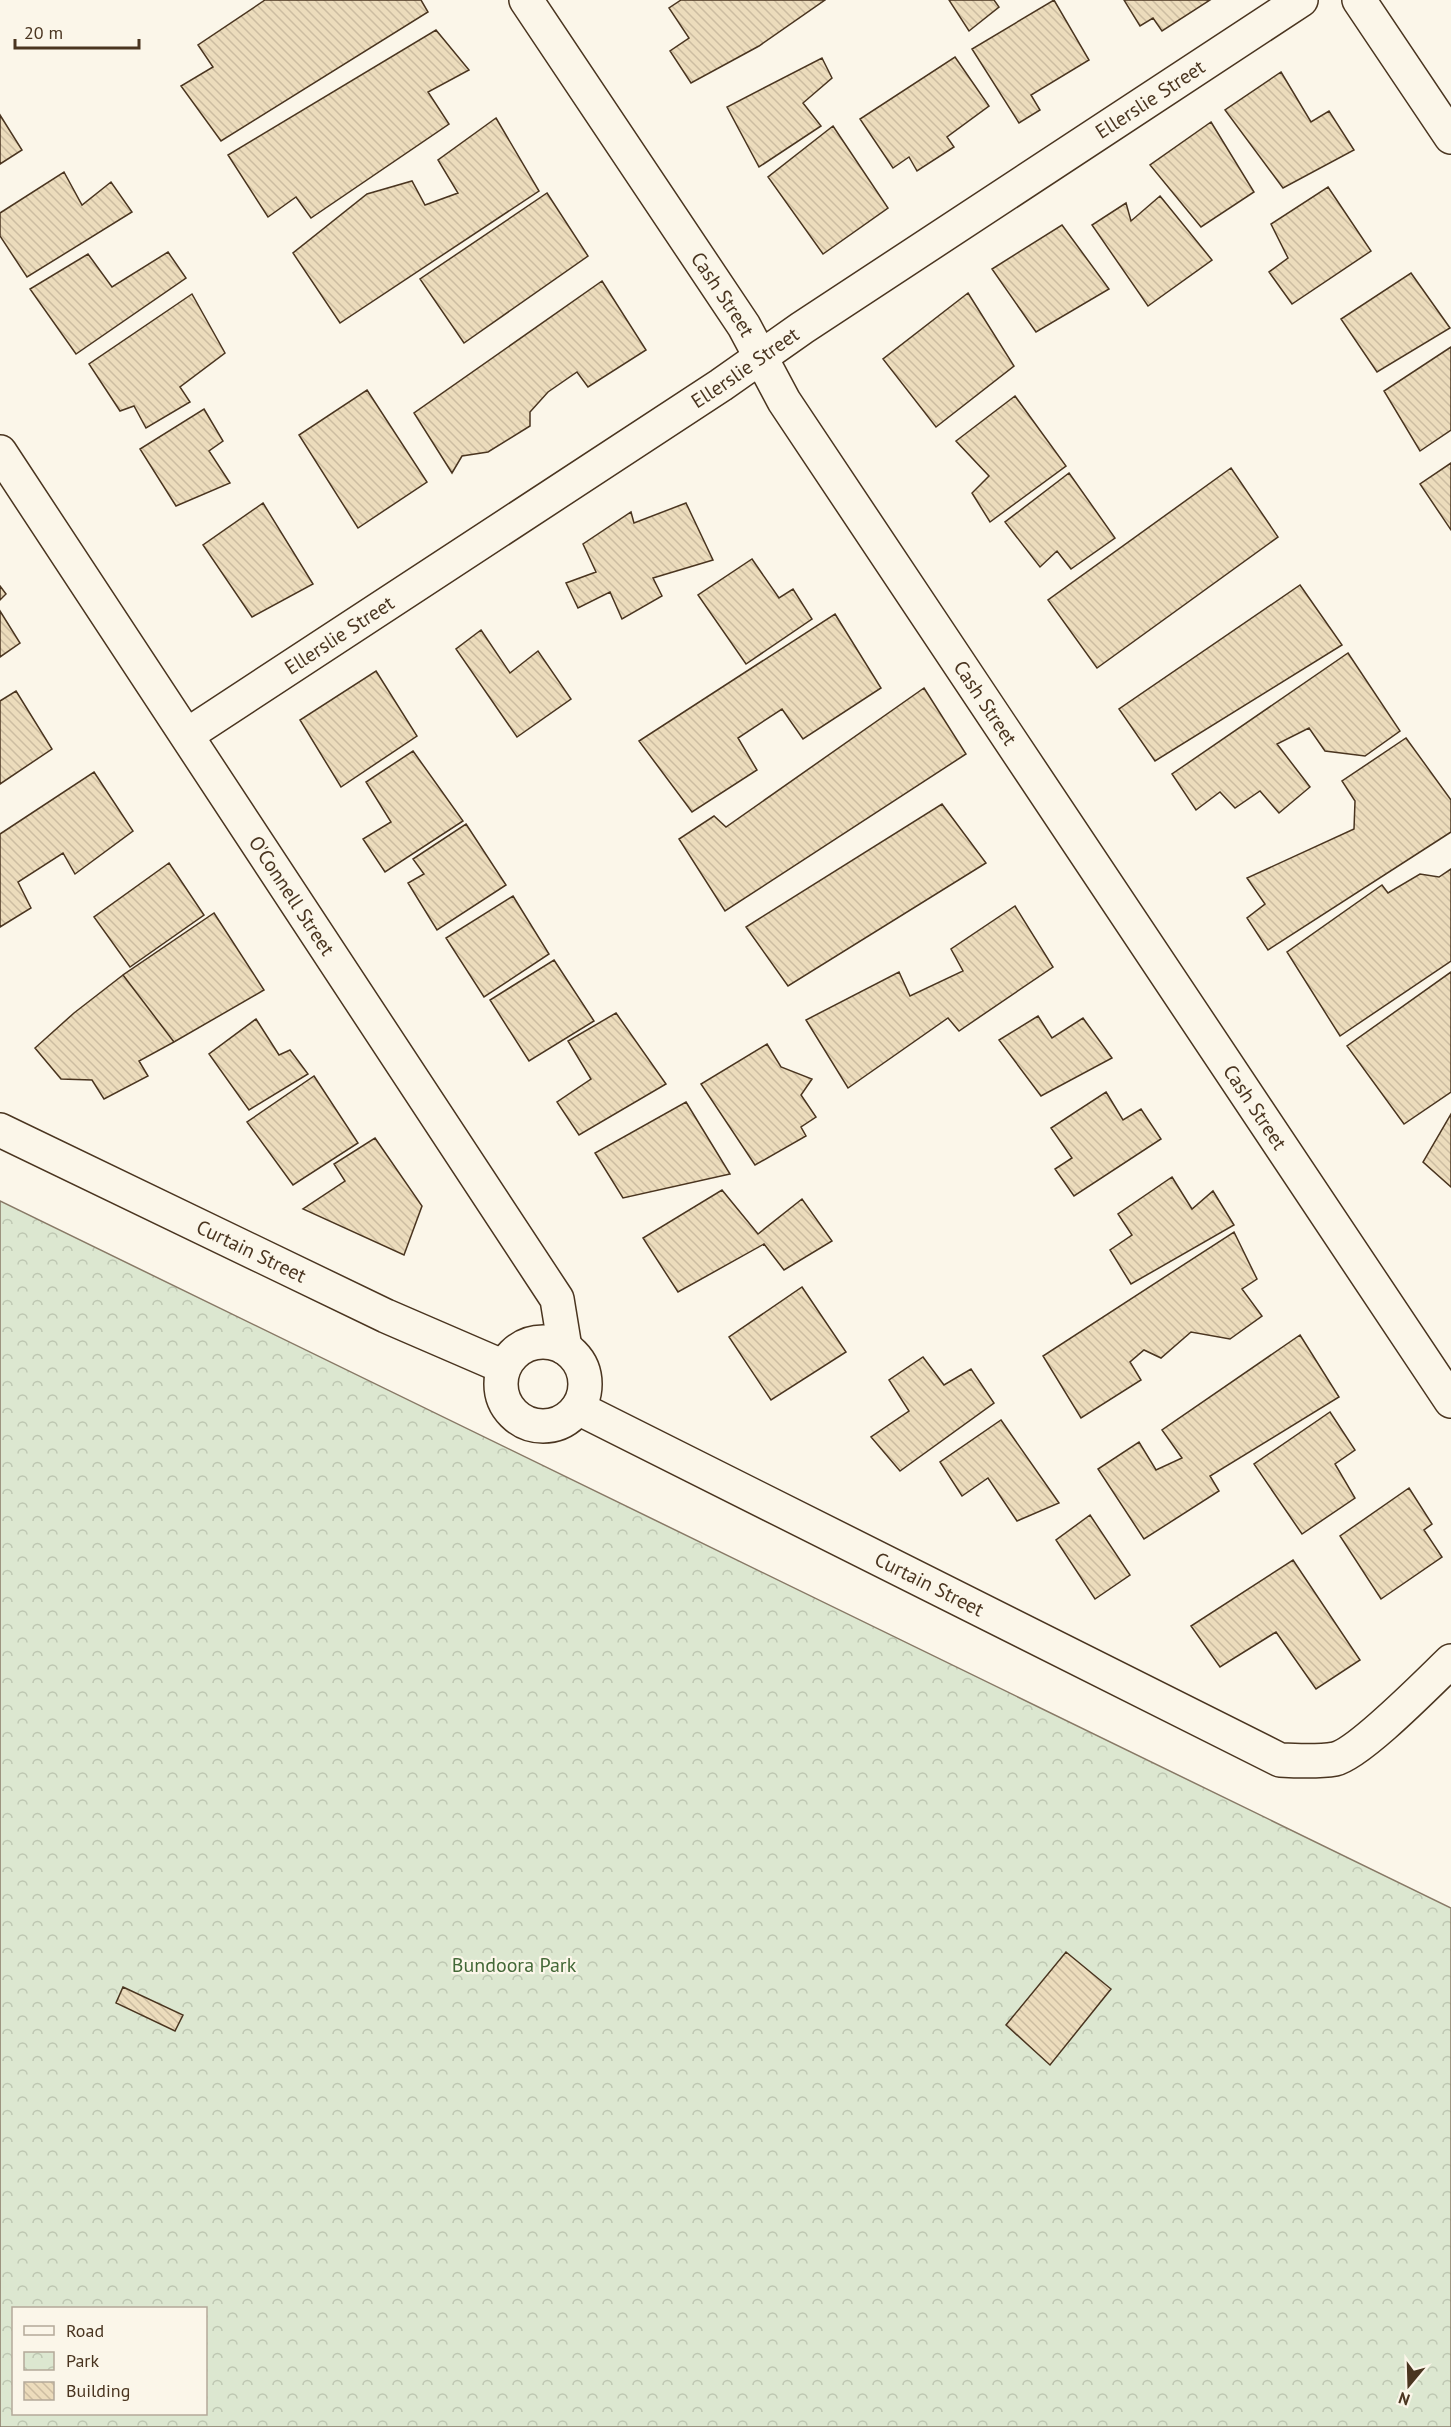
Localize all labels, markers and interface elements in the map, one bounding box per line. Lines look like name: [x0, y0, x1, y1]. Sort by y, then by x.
scale bar: [15, 12, 140, 50]
text: 20 m: [24, 21, 63, 44]
street label: Ellerslie Street: [1090, 54, 1210, 145]
street label: Cash Street: [685, 247, 760, 341]
street label: Ellerslie Street: [686, 321, 804, 414]
street label: Ellerslie Street: [280, 590, 399, 681]
street label: Cash Street: [948, 655, 1023, 751]
street label: O'Connell Street: [243, 831, 341, 961]
street label: Cash Street: [1217, 1060, 1293, 1155]
street label: Curtain Street: [192, 1214, 311, 1289]
street label: Curtain Street: [870, 1546, 988, 1622]
park label: Bundoora Park: [452, 1952, 577, 1978]
legend: [12, 2307, 207, 2415]
text: Road: [66, 2319, 104, 2342]
text: Park: [66, 2349, 99, 2372]
north arrow: [1379, 2355, 1439, 2415]
text: Building: [66, 2379, 130, 2402]
text: N: [1396, 2388, 1412, 2410]

